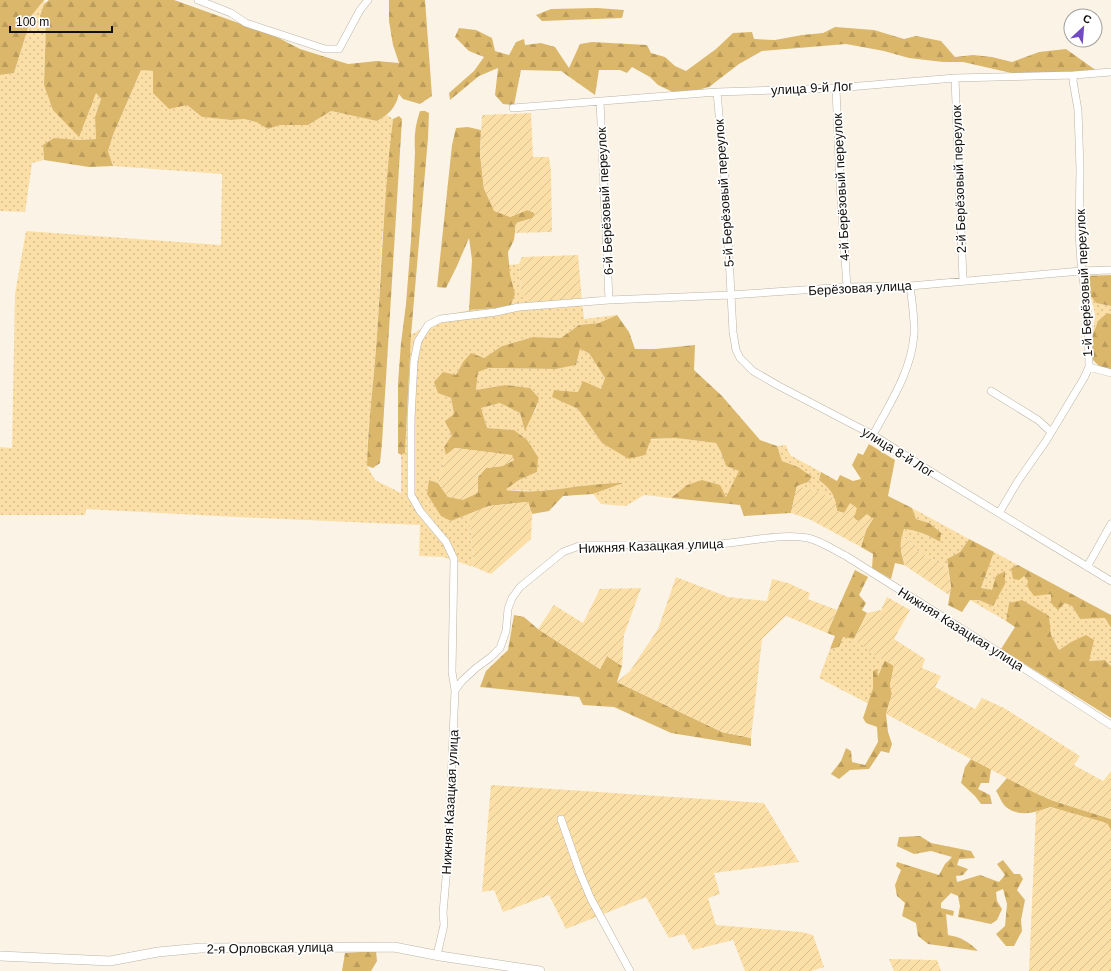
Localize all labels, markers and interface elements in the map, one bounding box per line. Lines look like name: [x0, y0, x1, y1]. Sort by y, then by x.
scale bar: [10, 8, 112, 34]
north arrow: [1063, 8, 1103, 48]
text: С: [1081, 12, 1094, 26]
text: 100 m: [16, 15, 49, 29]
street label: улица 9-й Лог: [771, 78, 854, 98]
street label: 2-й Берёзовый переулок: [949, 104, 969, 253]
street label: 4-й Берёзовый переулок: [830, 112, 852, 261]
street label: 5-й Берёзовый переулок: [711, 118, 737, 267]
street label: 6-й Берёзовый переулок: [594, 126, 616, 275]
street label: 1-й Берёзовый переулок: [1073, 208, 1095, 357]
street label: Берёзовая улица: [808, 278, 913, 298]
street label: улица 8-й Лог: [859, 424, 937, 480]
street label: Нижняя Казацкая улица: [578, 536, 725, 556]
street label: Нижняя Казацкая улица: [895, 584, 1027, 674]
street label: Нижняя Казацкая улица: [439, 728, 461, 875]
street label: 2-я Орловская улица: [206, 939, 334, 957]

